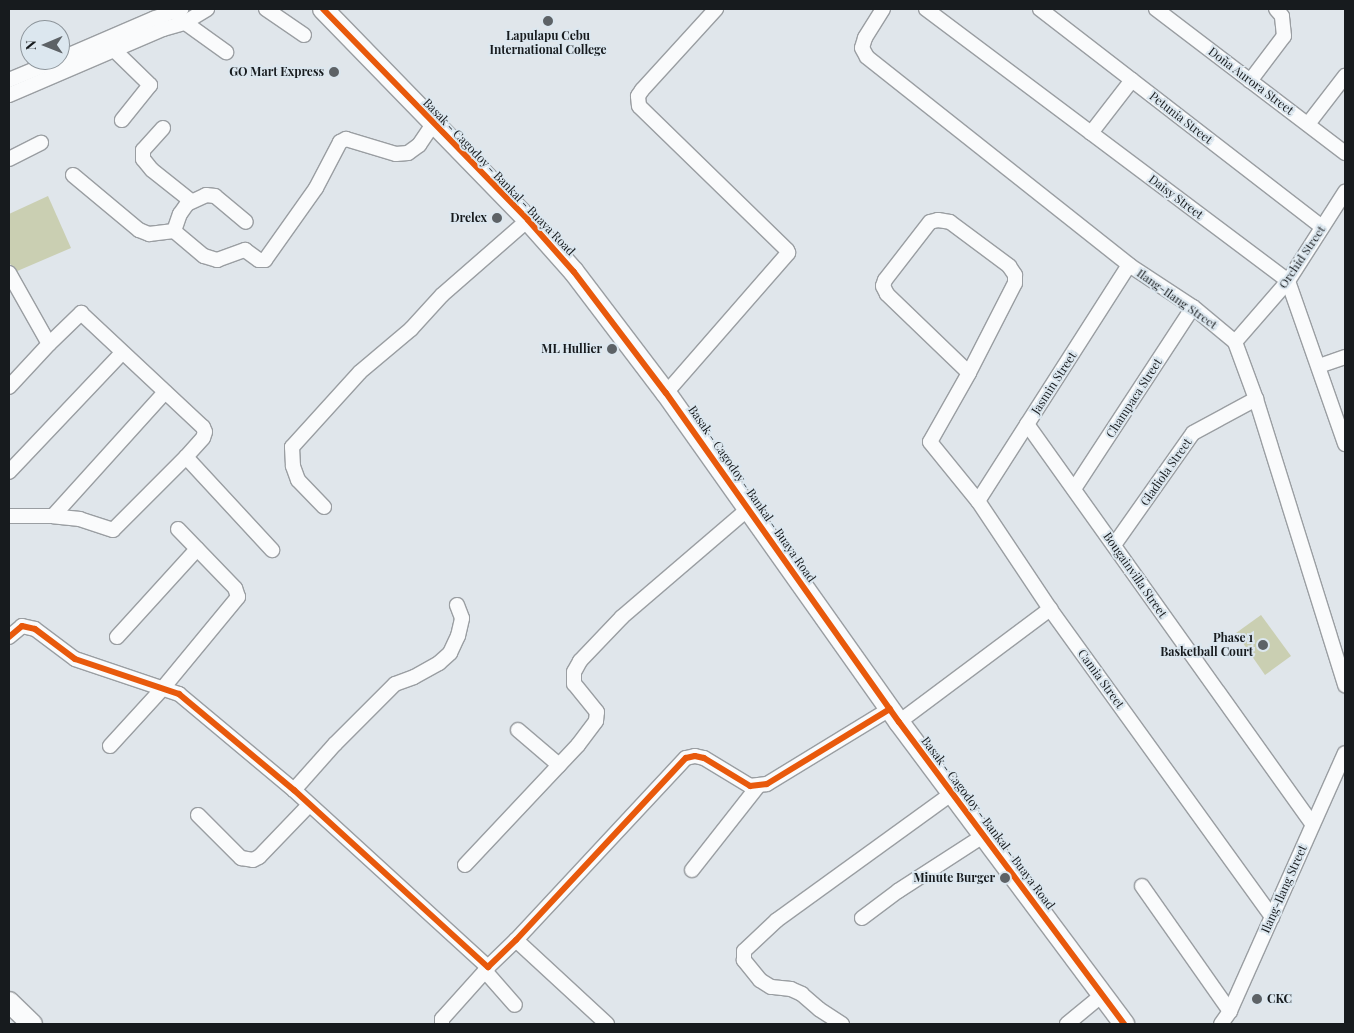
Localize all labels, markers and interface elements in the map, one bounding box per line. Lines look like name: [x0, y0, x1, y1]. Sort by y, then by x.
marker: Lapulapu Cebu International College: [542, 15, 554, 27]
north arrow: [20, 20, 70, 70]
place label: Lapulapu Cebu International College: [489, 29, 607, 57]
text: N: [21, 40, 40, 50]
street label: Doña Aurora Street: [1205, 44, 1297, 118]
place label: GO Mart Express: [229, 65, 324, 79]
marker: GO Mart Express: [328, 66, 340, 78]
street label: Petunia Street: [1147, 89, 1215, 147]
street label: Basak - Cagodoy - Bankal - Buaya Road: [420, 95, 578, 259]
street label: Daisy Street: [1146, 172, 1206, 222]
place label: Drelex: [450, 211, 487, 225]
marker: Drelex: [491, 212, 503, 224]
street label: Orchid Street: [1276, 223, 1328, 291]
street label: Ilang-Ilang Street: [1134, 266, 1220, 332]
place label: ML Hullier: [541, 342, 602, 356]
marker: ML Hullier: [606, 343, 618, 355]
street label: Jasmin Street: [1028, 349, 1080, 417]
street label: Champaca Street: [1103, 356, 1165, 440]
street label: Basak - Cagodoy - Bankal - Buaya Road: [685, 403, 819, 585]
street label: Gladiola Street: [1137, 435, 1195, 509]
street label: Bougainvilla Street: [1100, 529, 1170, 621]
place label: Phase 1 Basketball Court: [1160, 631, 1253, 659]
marker: Phase 1 Basketball Court: [1257, 639, 1269, 651]
street label: Camia Street: [1075, 647, 1127, 711]
street label: Basak - Cagodoy - Bankal - Buaya Road: [918, 734, 1058, 912]
street label: Ilang-Ilang Street: [1258, 843, 1310, 935]
place label: Minute Burger: [913, 871, 995, 885]
marker: Minute Burger: [999, 872, 1011, 884]
place label: CKC: [1267, 992, 1292, 1006]
marker: CKC: [1251, 993, 1263, 1005]

